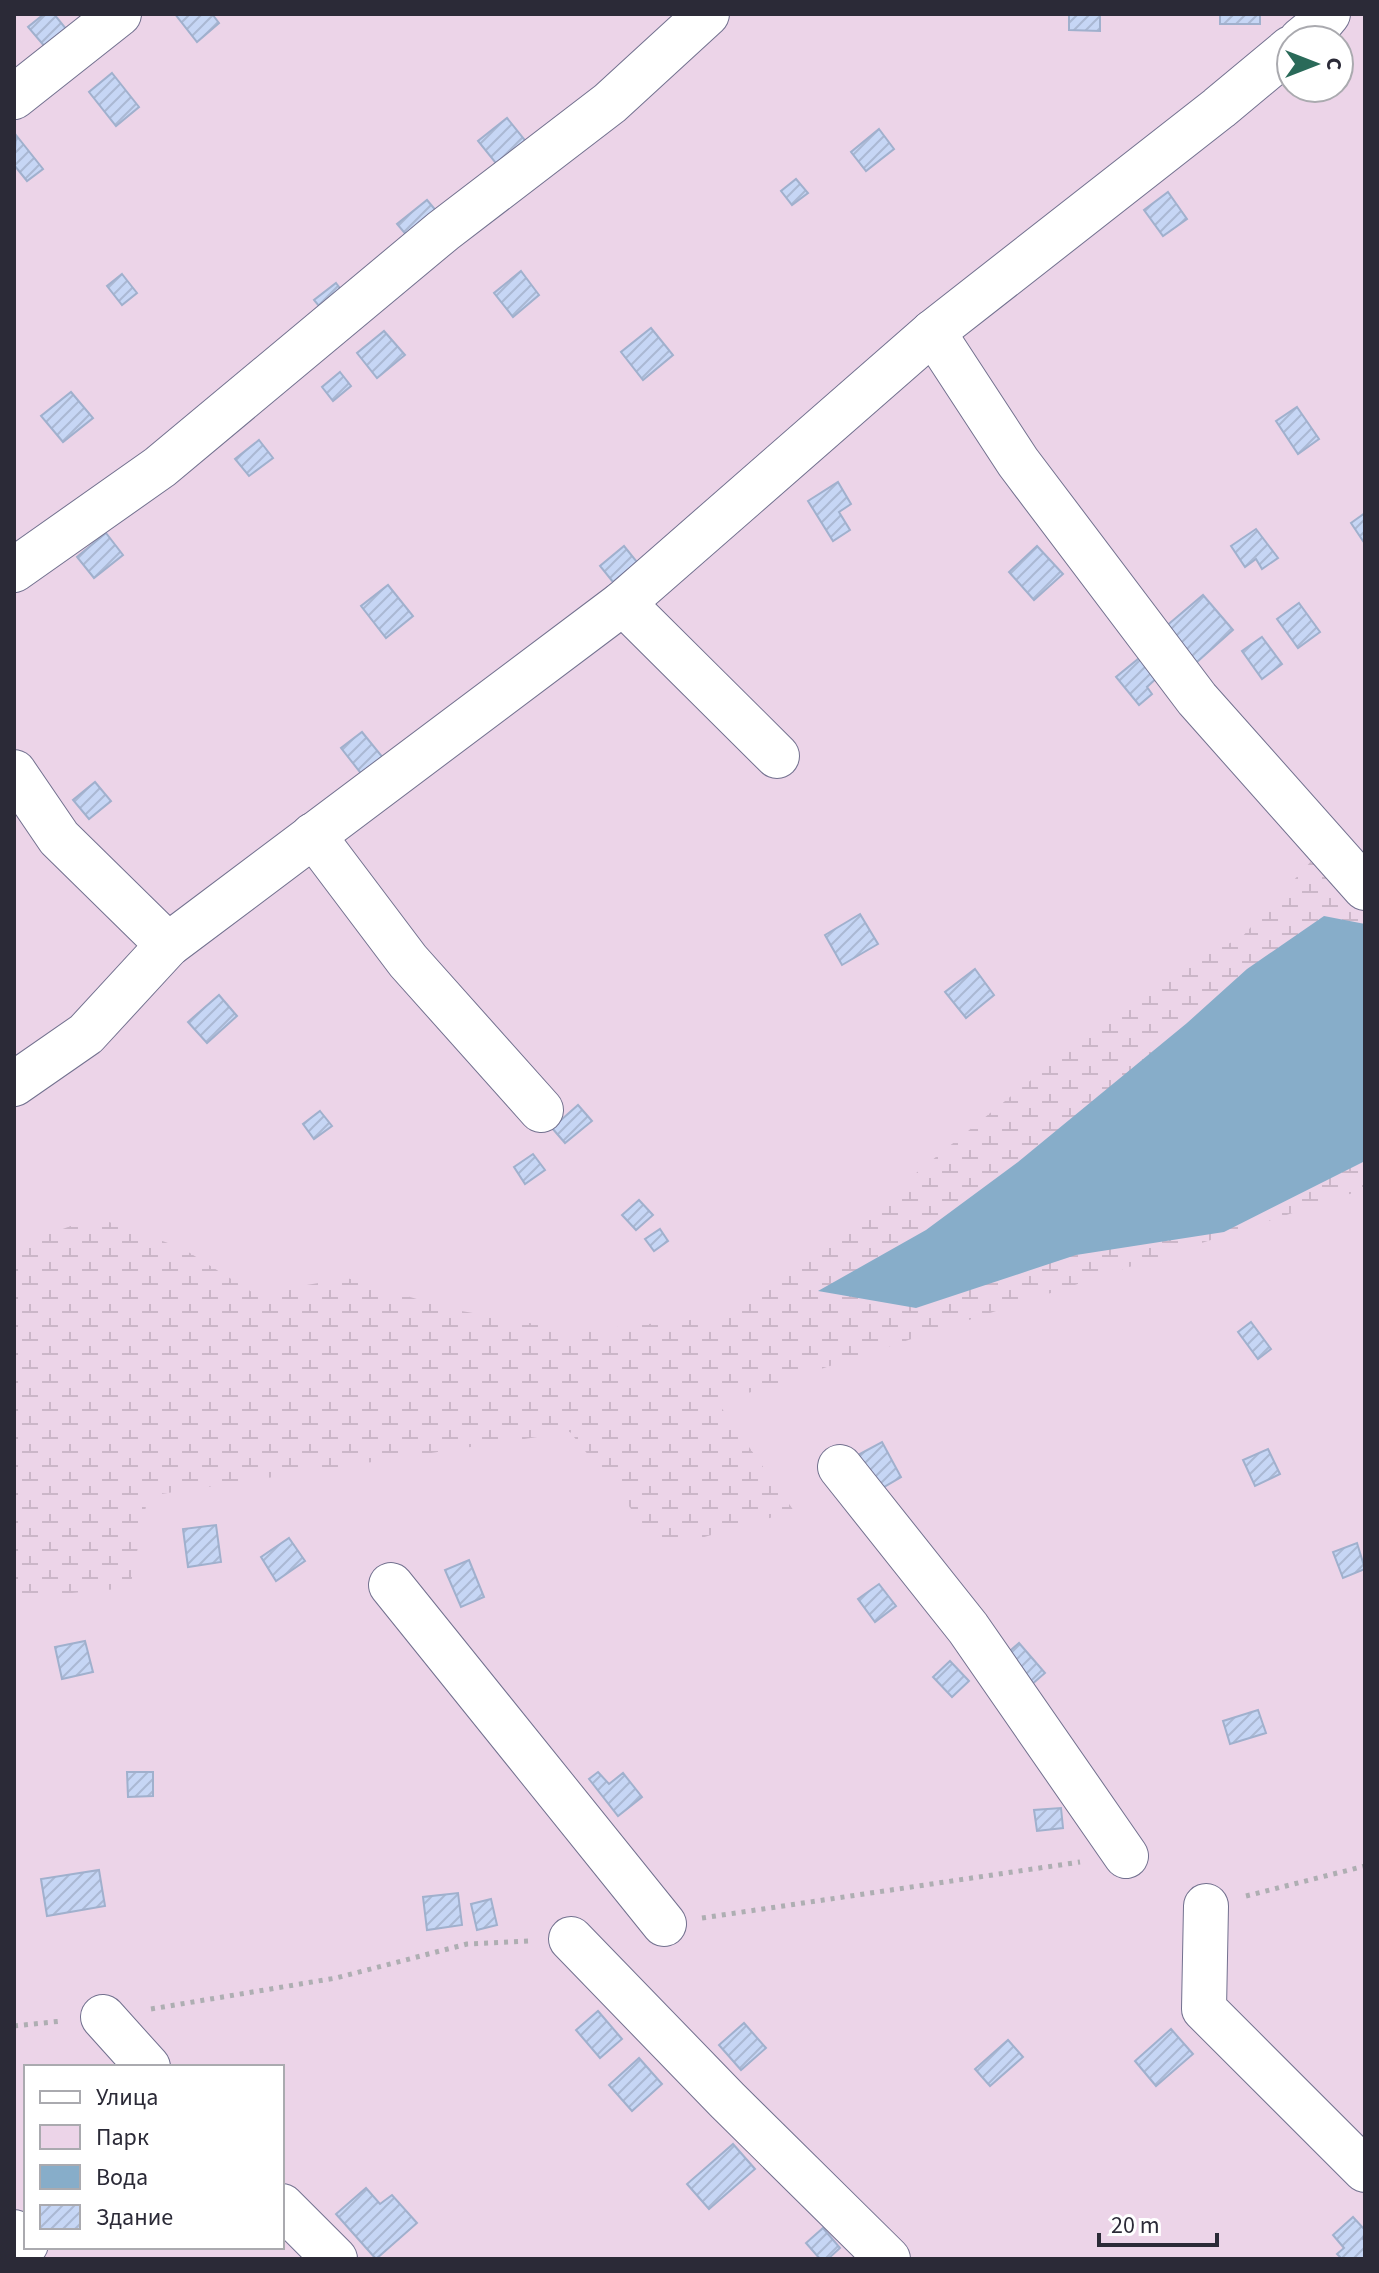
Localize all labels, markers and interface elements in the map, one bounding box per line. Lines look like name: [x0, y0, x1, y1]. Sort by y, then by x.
north arrow: [1275, 24, 1355, 104]
text: С: [1318, 58, 1350, 71]
legend: [24, 2065, 284, 2249]
text: Улица: [96, 2080, 158, 2115]
text: Парк: [96, 2120, 149, 2155]
text: Вода: [96, 2160, 148, 2195]
scale bar: [1099, 2197, 1217, 2247]
text: Здание: [96, 2200, 173, 2235]
text: 20 m: [1111, 2208, 1160, 2243]

